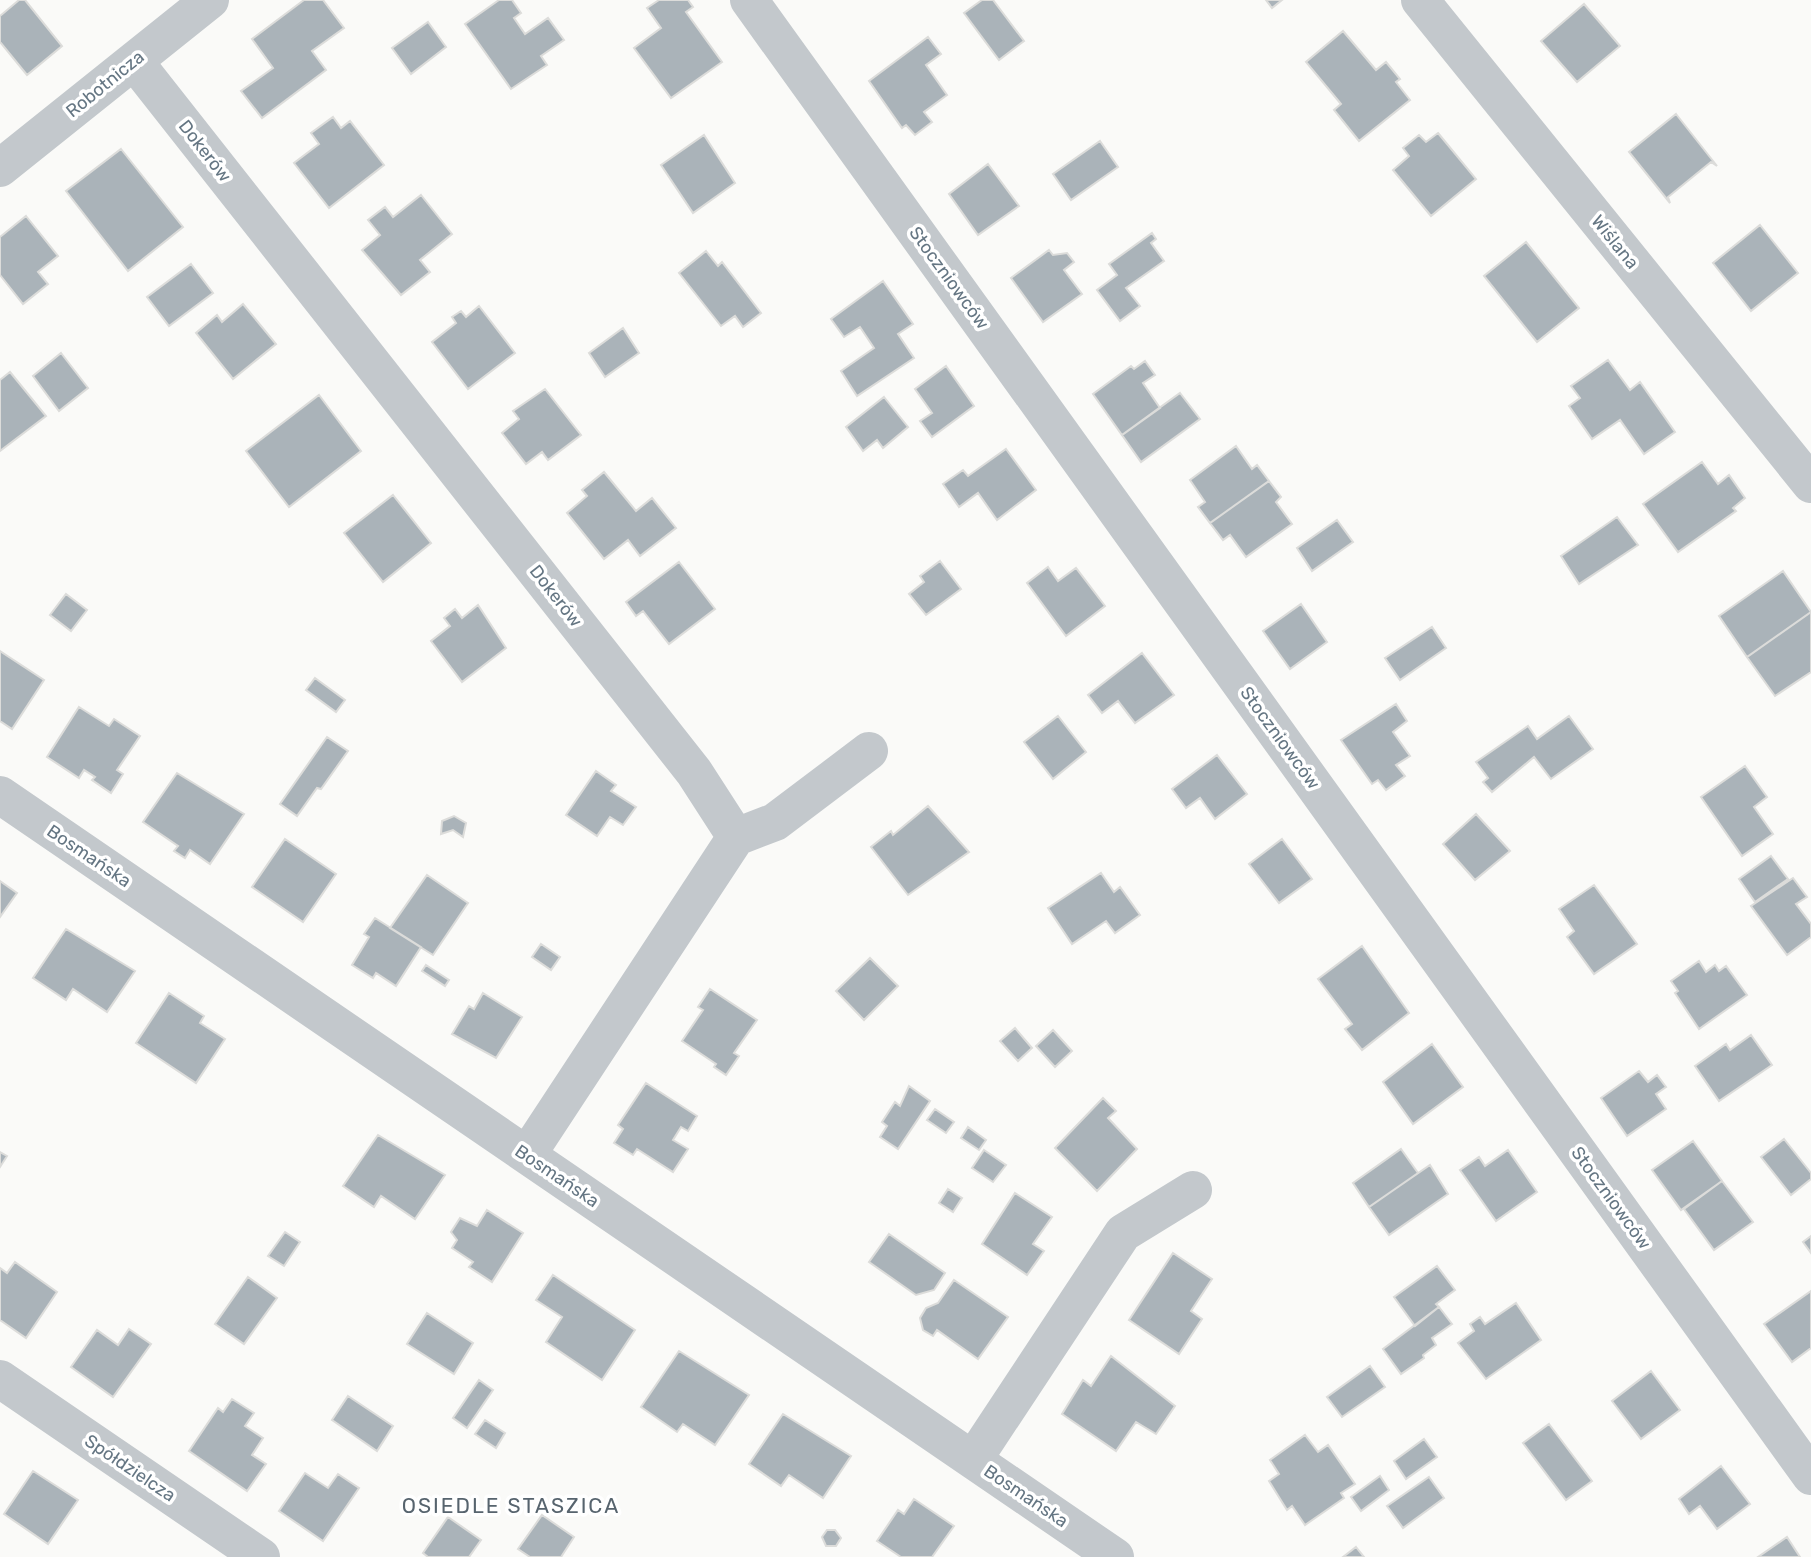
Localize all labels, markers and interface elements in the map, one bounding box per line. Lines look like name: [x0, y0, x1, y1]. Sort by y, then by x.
street label: Robotnicza: [61, 46, 149, 122]
street label: Dokerów: [174, 116, 236, 186]
street label: Wiślana: [1587, 211, 1643, 273]
street label: Stoczniowców: [904, 222, 994, 334]
street label: Dokerów: [525, 561, 587, 631]
street label: Stoczniowców: [1235, 682, 1325, 794]
street label: Bosmańska: [43, 820, 135, 892]
street label: Bosmańska: [511, 1140, 603, 1212]
street label: Stoczniowców: [1566, 1142, 1656, 1254]
street label: Spółdzielcza: [80, 1430, 180, 1506]
street label: Bosmańska: [980, 1460, 1072, 1532]
district label: OSIEDLE STASZICA: [402, 1493, 620, 1518]

